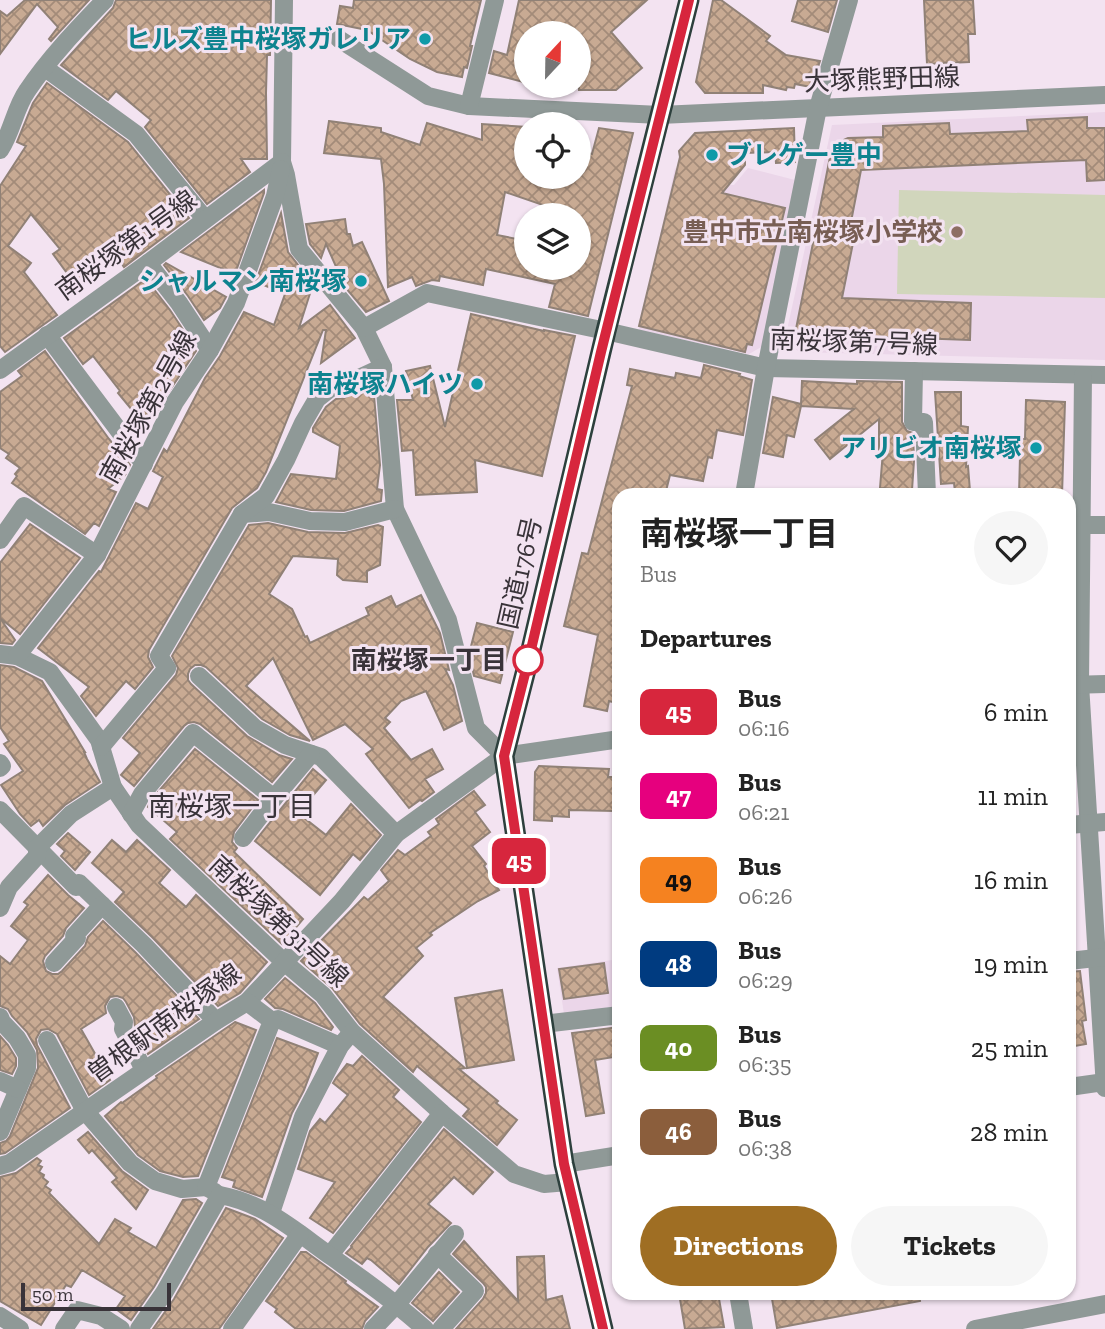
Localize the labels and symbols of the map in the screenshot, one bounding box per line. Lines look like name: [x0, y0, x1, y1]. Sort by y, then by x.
north arrow: [514, 21, 592, 98]
place label: ヒルズ豊中桜塚ガレリア: [125, 23, 411, 55]
marker: ヒルズ豊中桜塚ガレリア: [417, 31, 433, 47]
street label: 大塚熊野田線: [803, 60, 961, 98]
place label: ブレゲー豊中: [726, 139, 882, 171]
marker: ブレゲー豊中: [704, 147, 720, 163]
street label: 南桜塚第1号線: [49, 183, 203, 307]
place label: 豊中市立南桜塚小学校: [683, 216, 943, 248]
marker: 豊中市立南桜塚小学校: [949, 224, 965, 240]
place label: シャルマン南桜塚: [139, 265, 347, 297]
marker: シャルマン南桜塚: [353, 273, 369, 289]
street label: 南桜塚第7号線: [769, 323, 939, 361]
street label: 南桜塚第2号線: [93, 325, 203, 489]
place label: 南桜塚ハイツ: [308, 368, 463, 400]
marker: 南桜塚ハイツ: [469, 376, 485, 392]
place label: アリビオ南桜塚: [840, 432, 1022, 464]
marker: アリビオ南桜塚: [1028, 440, 1044, 456]
street label: 国道176号: [492, 514, 548, 632]
place label: 南桜塚一丁目: [351, 644, 507, 676]
marker: 南桜塚一丁目: [513, 645, 543, 675]
district label: 南桜塚一丁目: [148, 790, 316, 823]
line badge: 45: [488, 838, 550, 884]
street label: 南桜塚第31号線: [203, 848, 355, 994]
street label: 曽根駅南桜塚線: [81, 957, 247, 1089]
scale bar: [21, 1280, 172, 1312]

